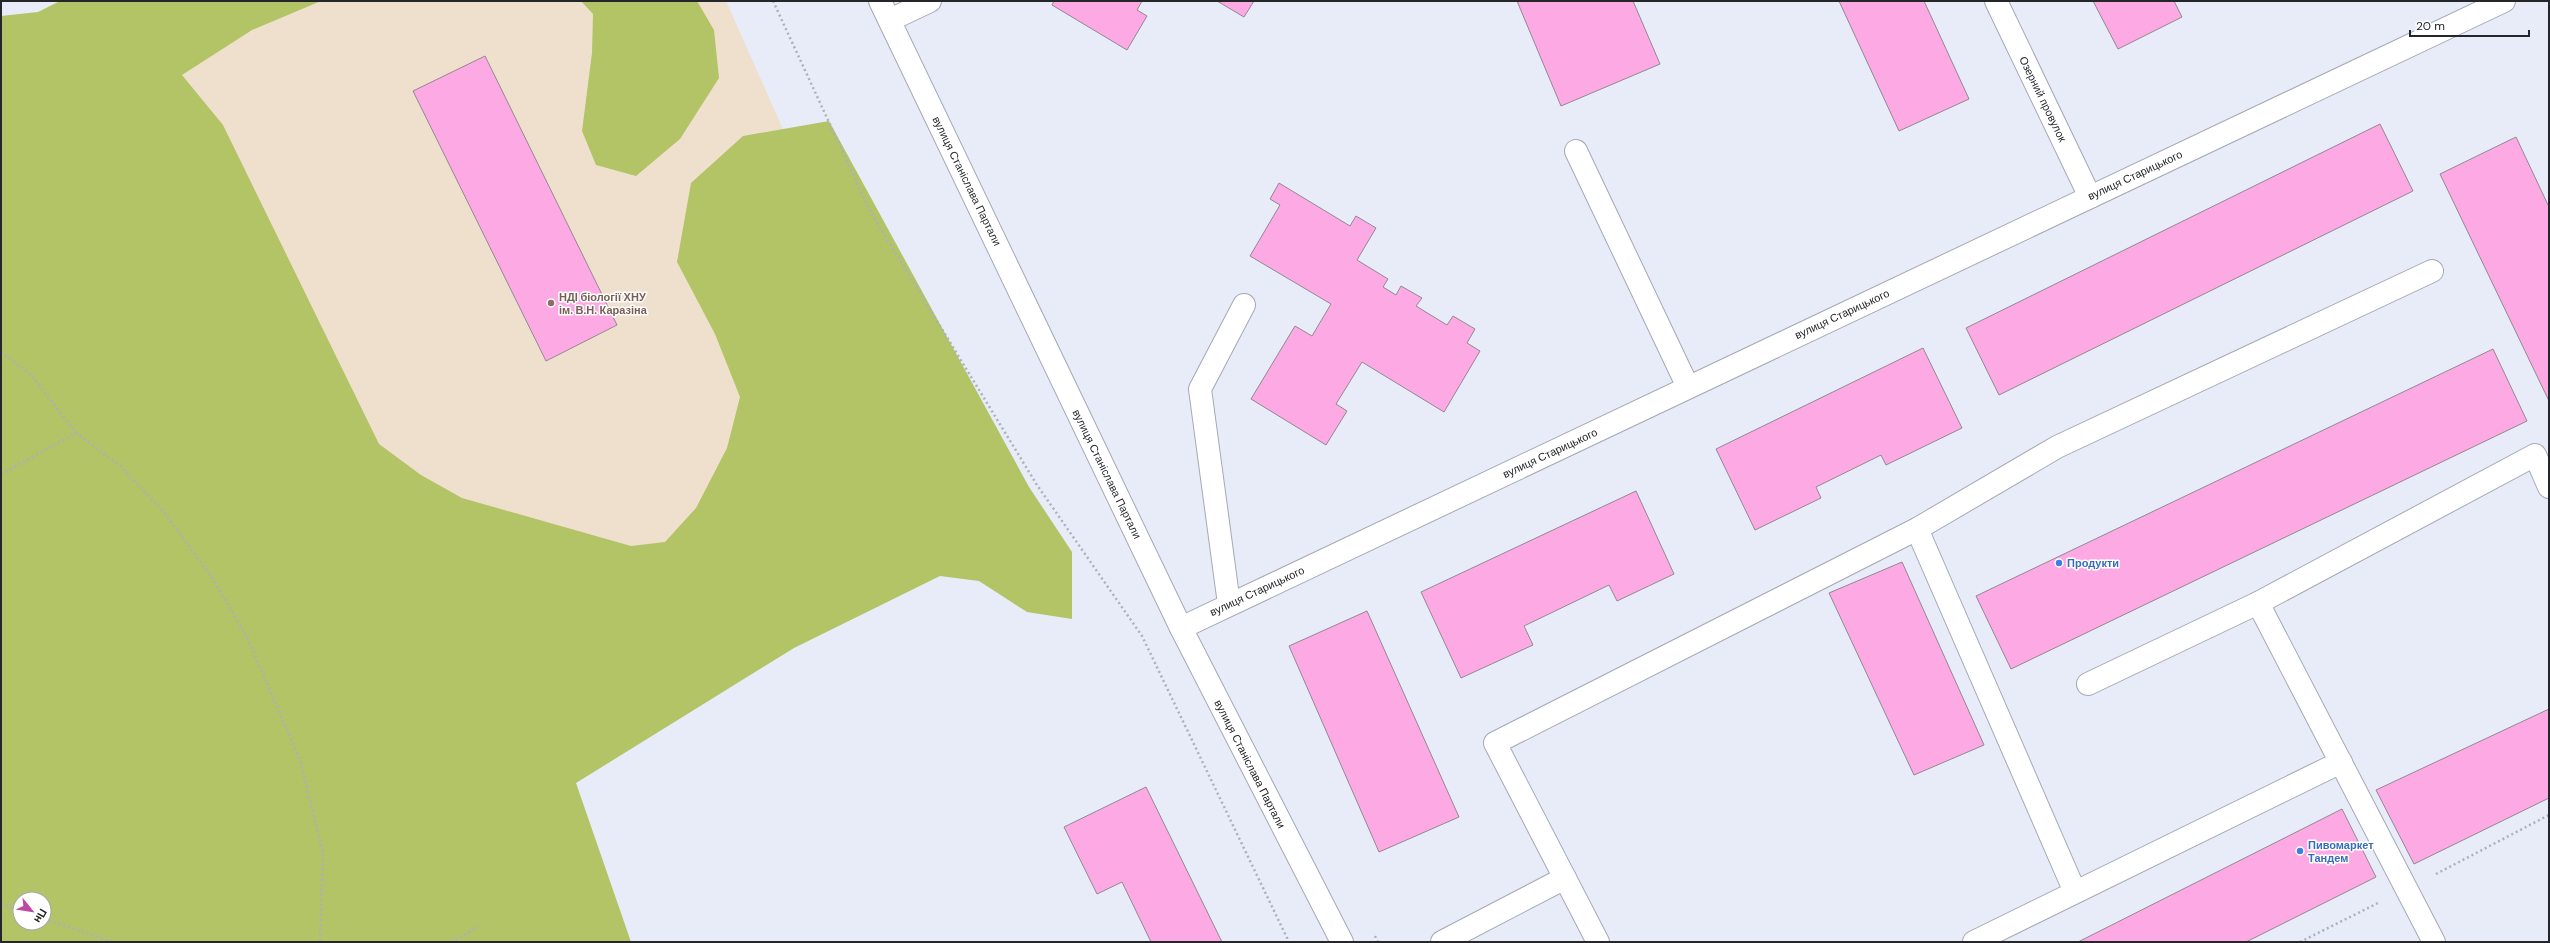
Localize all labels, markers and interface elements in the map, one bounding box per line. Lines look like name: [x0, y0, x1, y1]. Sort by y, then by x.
scale bar: [2410, 12, 2529, 38]
text: 20 m: [2416, 18, 2445, 34]
street label: Озерний провулок: [2016, 54, 2070, 144]
street label: вулиця Станіслава Партали: [929, 114, 1005, 248]
street label: вулиця Старицького: [2085, 147, 2185, 203]
street label: вулиця Старицького: [1792, 286, 1892, 342]
place label: НДІ біології ХНУ ім. В.Н. Каразіна: [559, 290, 648, 317]
marker: НДІ біології ХНУ ім. В.Н. Каразіна: [546, 298, 556, 308]
street label: вулиця Станіслава Партали: [1069, 407, 1145, 541]
street label: вулиця Старицького: [1500, 425, 1600, 481]
place label: Продукти: [2067, 556, 2119, 570]
marker: Продукти: [2054, 558, 2064, 568]
street label: вулиця Старицького: [1207, 563, 1307, 619]
street label: вулиця Станіслава Партали: [1211, 697, 1289, 831]
place label: Пивомаркет Тандем: [2308, 838, 2374, 865]
marker: Пивомаркет Тандем: [2295, 846, 2305, 856]
north arrow: [12, 891, 52, 931]
text: Пн: [31, 906, 50, 926]

